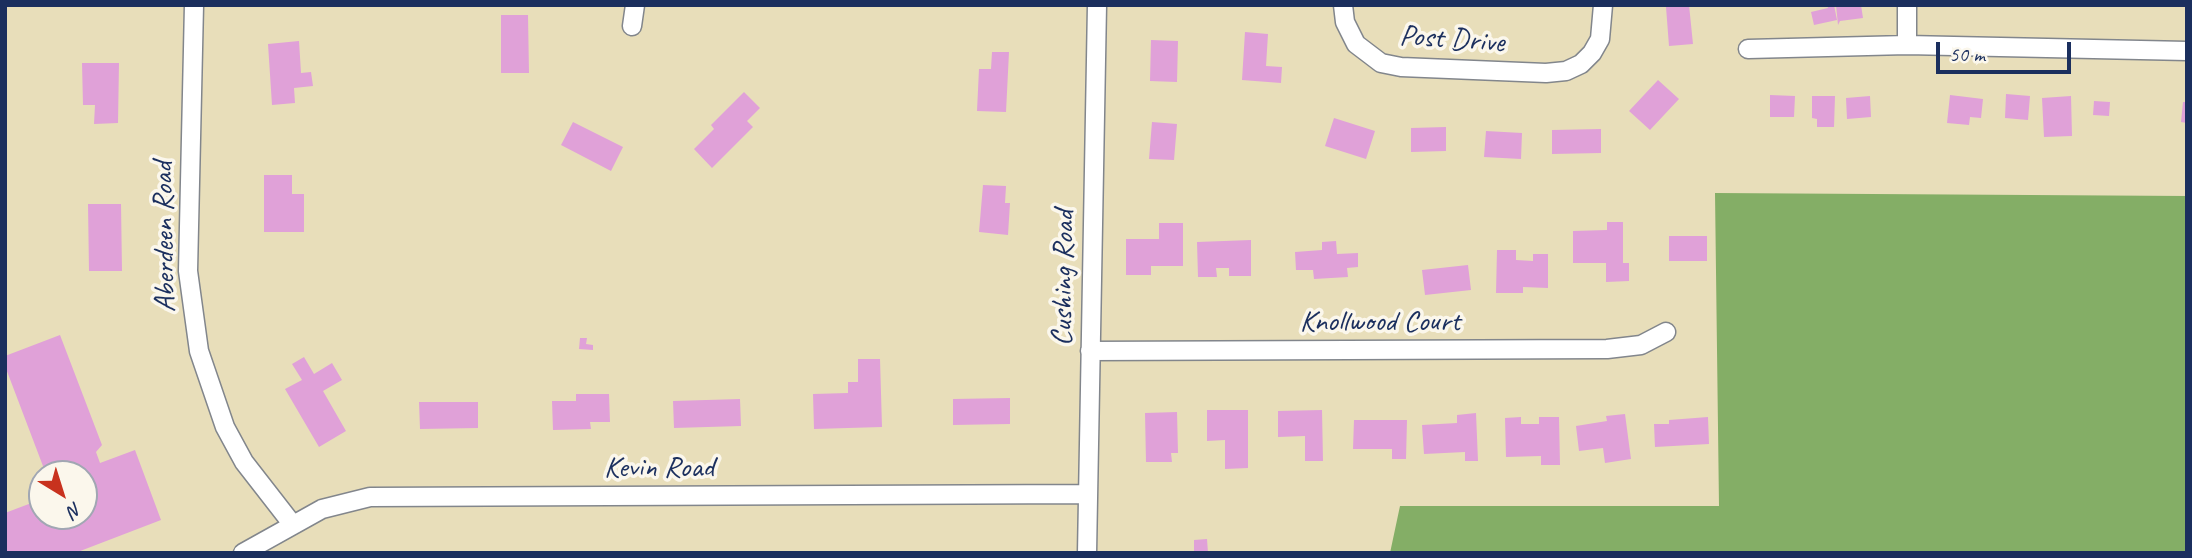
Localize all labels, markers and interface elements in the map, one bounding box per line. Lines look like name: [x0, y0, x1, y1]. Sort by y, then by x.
street label: Post Drive: [1398, 18, 1506, 62]
scale bar: [1940, 28, 2075, 72]
text: 50 m: [1949, 41, 1985, 67]
street label: Aberdeen Road: [146, 161, 184, 313]
street label: Cushing Road: [1045, 210, 1083, 346]
street label: Knollwood Court: [1300, 304, 1460, 340]
street label: Kevin Road: [604, 450, 714, 486]
north arrow: [28, 460, 98, 530]
text: N: [63, 497, 87, 523]

